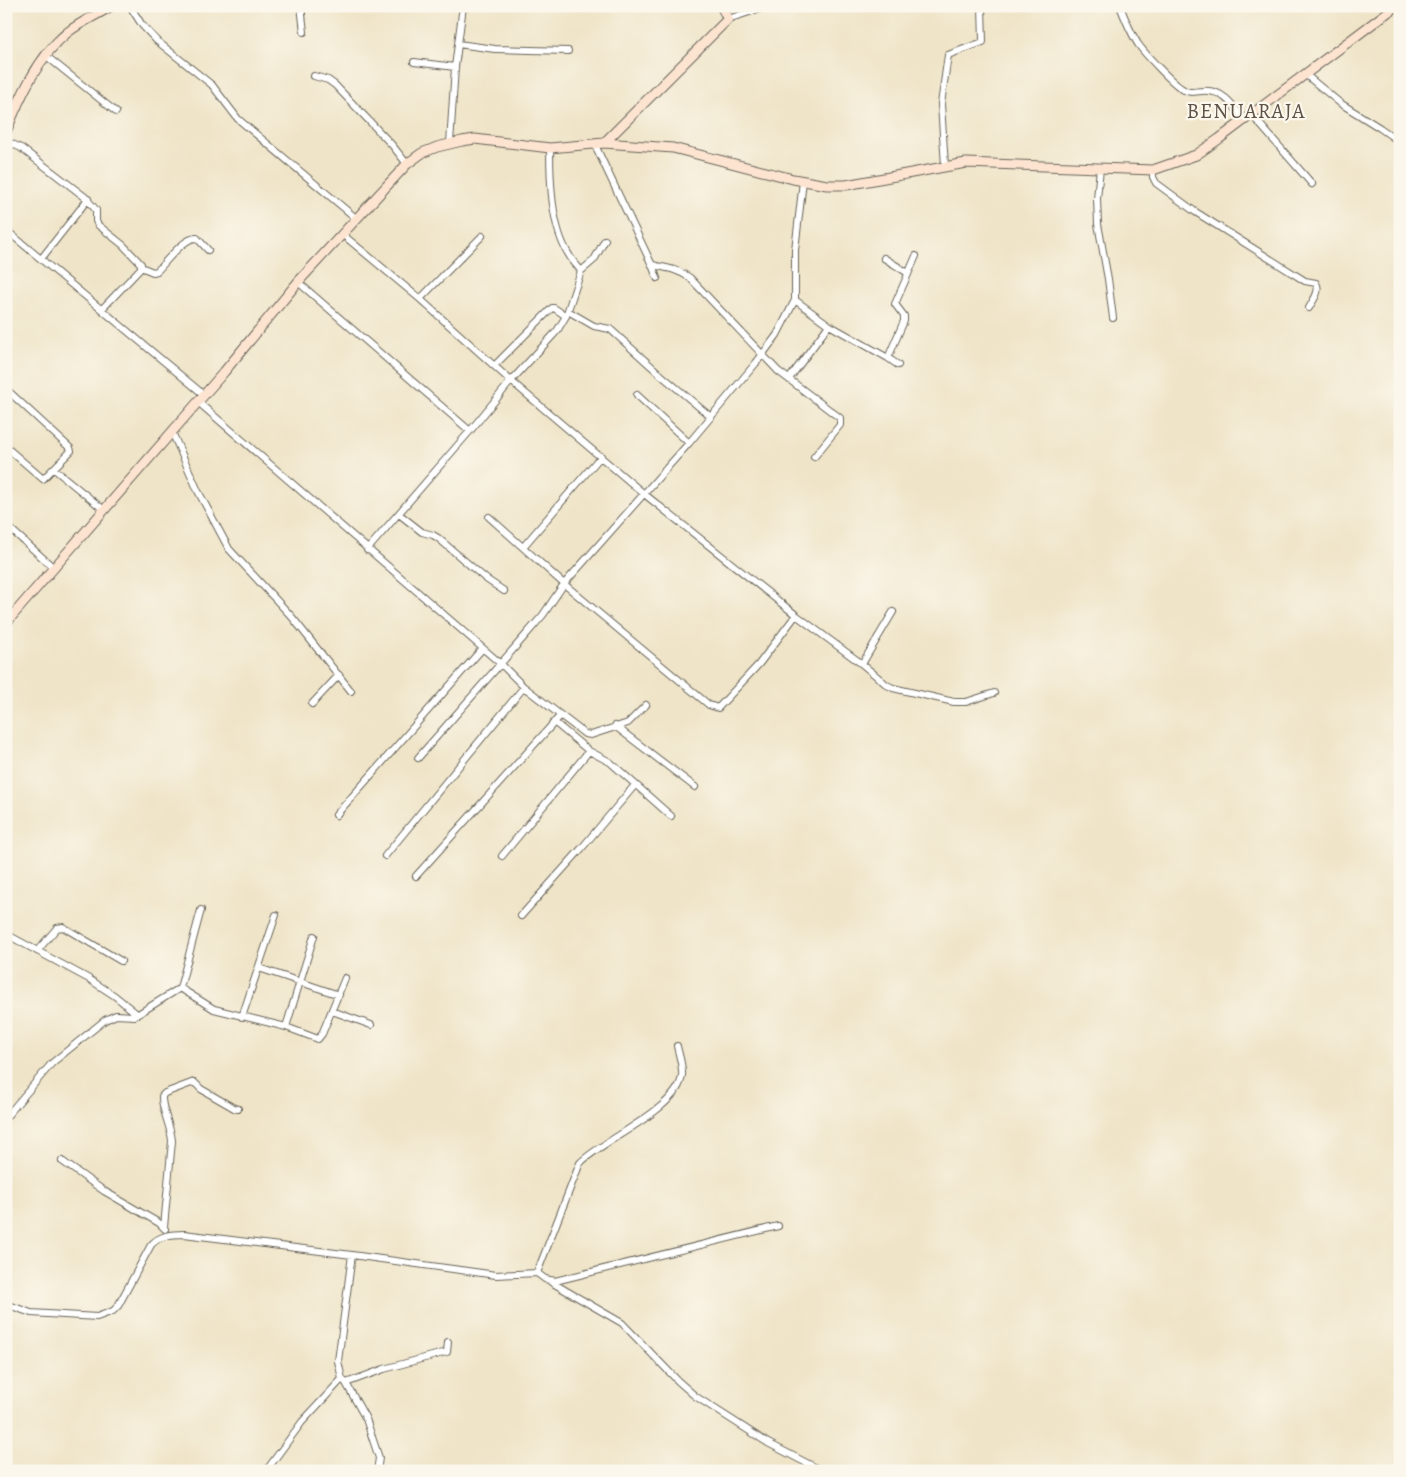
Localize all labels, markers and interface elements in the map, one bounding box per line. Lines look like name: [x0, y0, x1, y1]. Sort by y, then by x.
district label: BENUARAJA: [1186, 97, 1306, 125]

